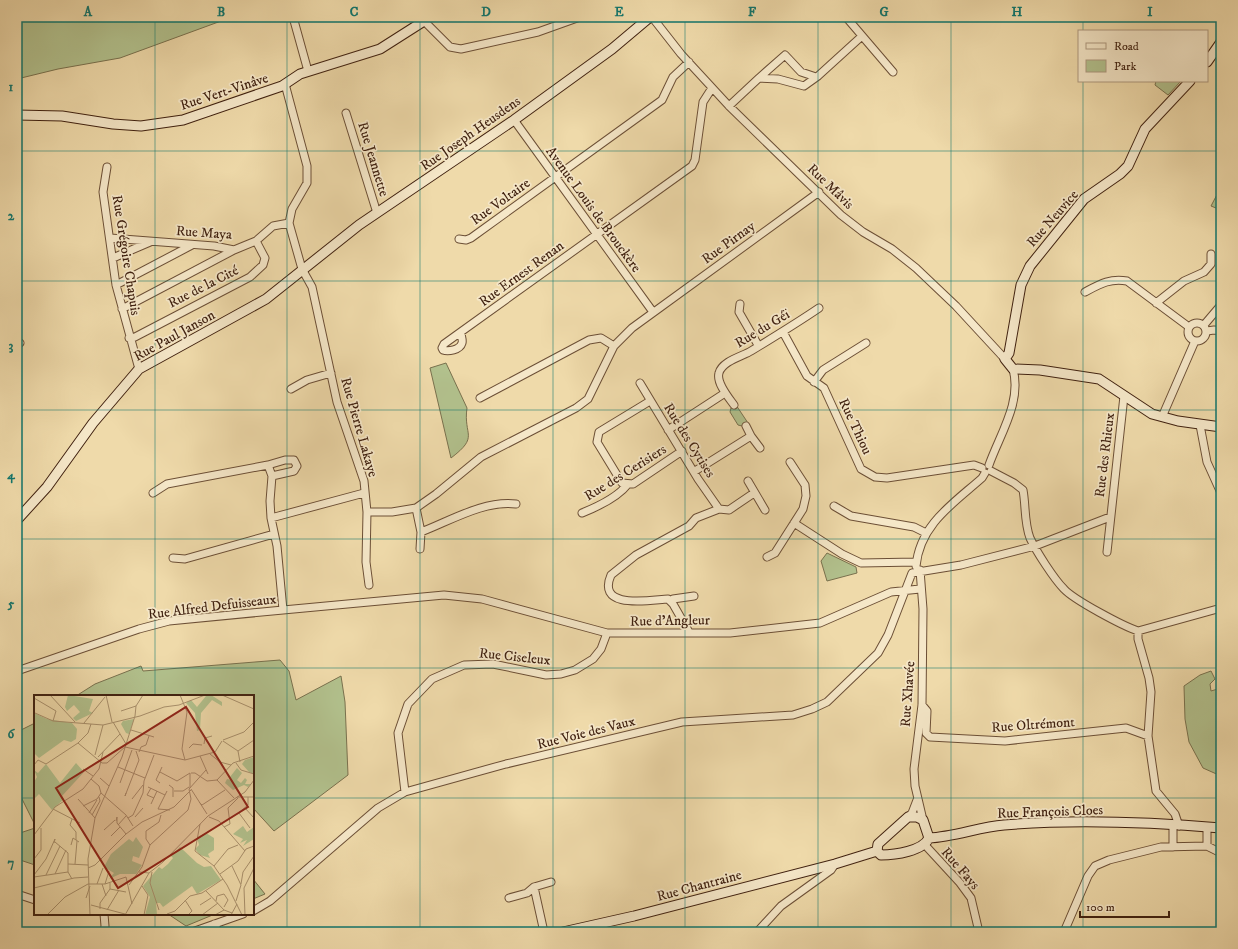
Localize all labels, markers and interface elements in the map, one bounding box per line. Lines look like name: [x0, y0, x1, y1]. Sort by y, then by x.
text: A: [83, 4, 93, 20]
text: B: [217, 4, 225, 20]
text: C: [350, 4, 359, 20]
text: D: [481, 4, 491, 20]
text: E: [614, 4, 624, 20]
text: F: [748, 4, 757, 20]
text: G: [879, 4, 889, 20]
text: H: [1012, 4, 1023, 20]
text: I: [1147, 4, 1153, 20]
legend: [1078, 30, 1208, 82]
text: Road: [1114, 39, 1139, 54]
text: Park: [1114, 59, 1136, 74]
street label: Rue Vert-Vinâve: [178, 69, 271, 115]
text: 1: [9, 79, 14, 95]
street label: Rue Joseph Heusdens: [417, 92, 524, 175]
street label: Rue Jeannette: [353, 120, 393, 199]
street label: Avenue Louis de Brouckère: [541, 143, 645, 276]
street label: Rue Mâvis: [803, 160, 858, 214]
street label: Rue Voltaire: [467, 174, 534, 229]
street label: Rue Neuvice: [1023, 186, 1083, 251]
street label: Rue Grégoire Chapuis: [108, 194, 144, 317]
text: 2: [8, 208, 15, 224]
street label: Rue Pirnay: [698, 217, 759, 268]
street label: Rue Maya: [175, 222, 233, 244]
street label: Rue Ernest Renan: [476, 236, 568, 311]
street label: Rue de la Cité: [165, 261, 242, 312]
street label: Rue du Géï: [732, 305, 794, 352]
street label: Rue Paul Janson: [131, 306, 219, 366]
text: 3: [9, 338, 14, 354]
street label: Rue Pierre Lakaye: [336, 375, 382, 479]
street label: Rue Thiou: [834, 395, 876, 458]
street label: Rue des Cytises: [659, 400, 719, 481]
street label: Rue des Rhieux: [1091, 412, 1119, 498]
street label: Rue des Cerisiers: [581, 440, 670, 505]
text: 4: [6, 467, 15, 484]
street label: Rue Alfred Defuisseaux: [147, 590, 277, 624]
text: 5: [7, 596, 15, 612]
street label: Rue d'Angleur: [630, 611, 711, 631]
street label: Rue Ciseleux: [478, 644, 552, 670]
street label: Rue Xhavée: [897, 660, 919, 728]
inset map: [34, 695, 254, 915]
street label: Rue Voie des Vaux: [535, 712, 637, 754]
street label: Rue Oltrémont: [991, 713, 1076, 737]
text: 6: [8, 726, 16, 742]
street label: Rue François Cloes: [997, 801, 1104, 823]
street label: Rue Fays: [937, 844, 984, 894]
text: 7: [8, 855, 15, 871]
street label: Rue Chantraine: [655, 866, 744, 906]
scale bar: [1080, 893, 1169, 919]
text: 100 m: [1086, 900, 1115, 915]

